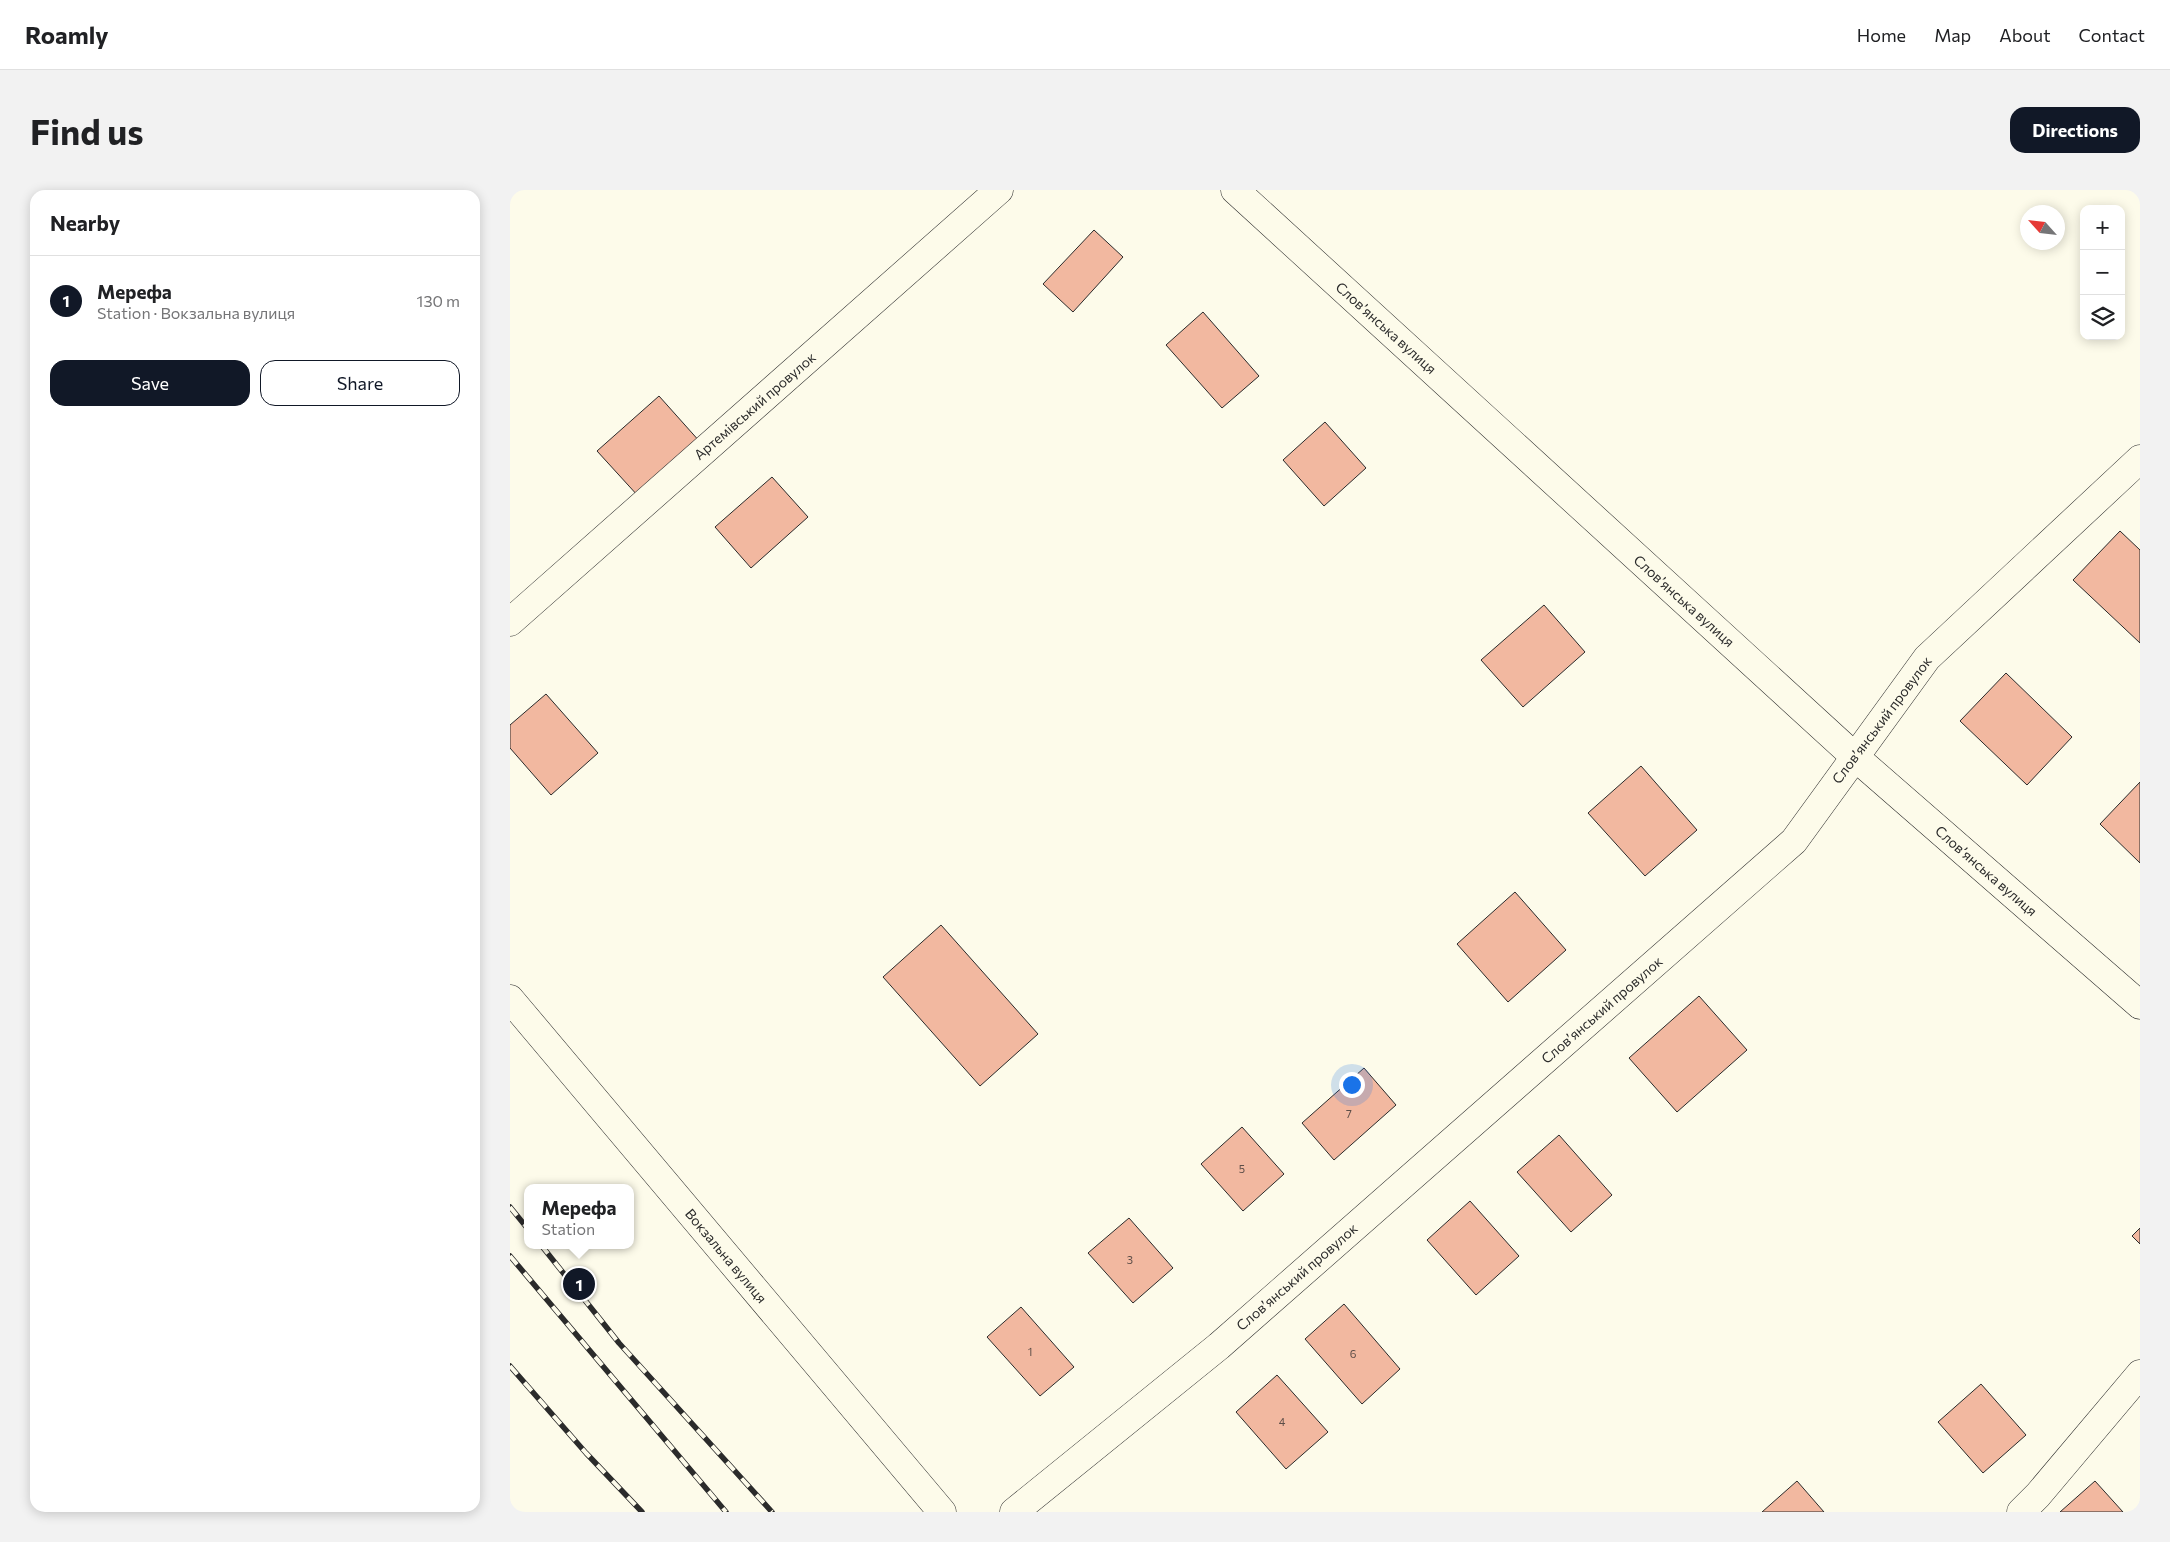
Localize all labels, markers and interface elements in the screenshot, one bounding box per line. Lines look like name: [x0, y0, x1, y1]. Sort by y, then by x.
text: Roamly: [25, 20, 108, 49]
text: Home: [1857, 24, 1906, 46]
text: Map: [1934, 24, 1971, 46]
text: About: [1999, 24, 2051, 46]
text: Contact: [2079, 24, 2145, 46]
button: Directions: [2010, 107, 2140, 153]
text: Find us: [30, 109, 144, 152]
north arrow: [2020, 205, 2065, 250]
map controls: [2080, 205, 2125, 340]
button: +: [2080, 205, 2125, 250]
text: Nearby: [50, 210, 120, 235]
button: −: [2080, 250, 2125, 295]
street label: Слов’янська вулиця: [1333, 278, 1440, 377]
text: Мерефа: [97, 280, 172, 303]
text: 1: [62, 291, 70, 310]
text: 130 m: [417, 291, 460, 310]
button: layers: [2080, 295, 2125, 340]
text: Station · Вокзальна вулиця: [97, 303, 295, 322]
street label: Артемівський провулок: [690, 348, 819, 463]
button: Save: [50, 360, 250, 406]
button: Share: [260, 360, 460, 406]
street label: Слов’янська вулиця: [1631, 551, 1738, 650]
street label: Слов’янський провулок: [1828, 652, 1935, 787]
street label: Слов’янська вулиця: [1932, 822, 2041, 919]
street label: Слов’янський провулок: [1538, 952, 1666, 1067]
your location: [1339, 1072, 1365, 1098]
house number: 7: [1346, 1107, 1352, 1120]
house number: 5: [1239, 1162, 1245, 1175]
popup: [524, 1184, 634, 1249]
text: Мерефа: [542, 1196, 616, 1219]
street label: Вокзальна вулиця: [682, 1205, 771, 1306]
text: Station: [542, 1219, 595, 1238]
street label: Слов’янський провулок: [1233, 1219, 1361, 1334]
house number: 3: [1127, 1253, 1133, 1266]
pin: 1: [563, 1265, 595, 1303]
house number: 1: [1028, 1345, 1032, 1358]
house number: 6: [1350, 1347, 1357, 1360]
house number: 4: [1279, 1415, 1286, 1428]

